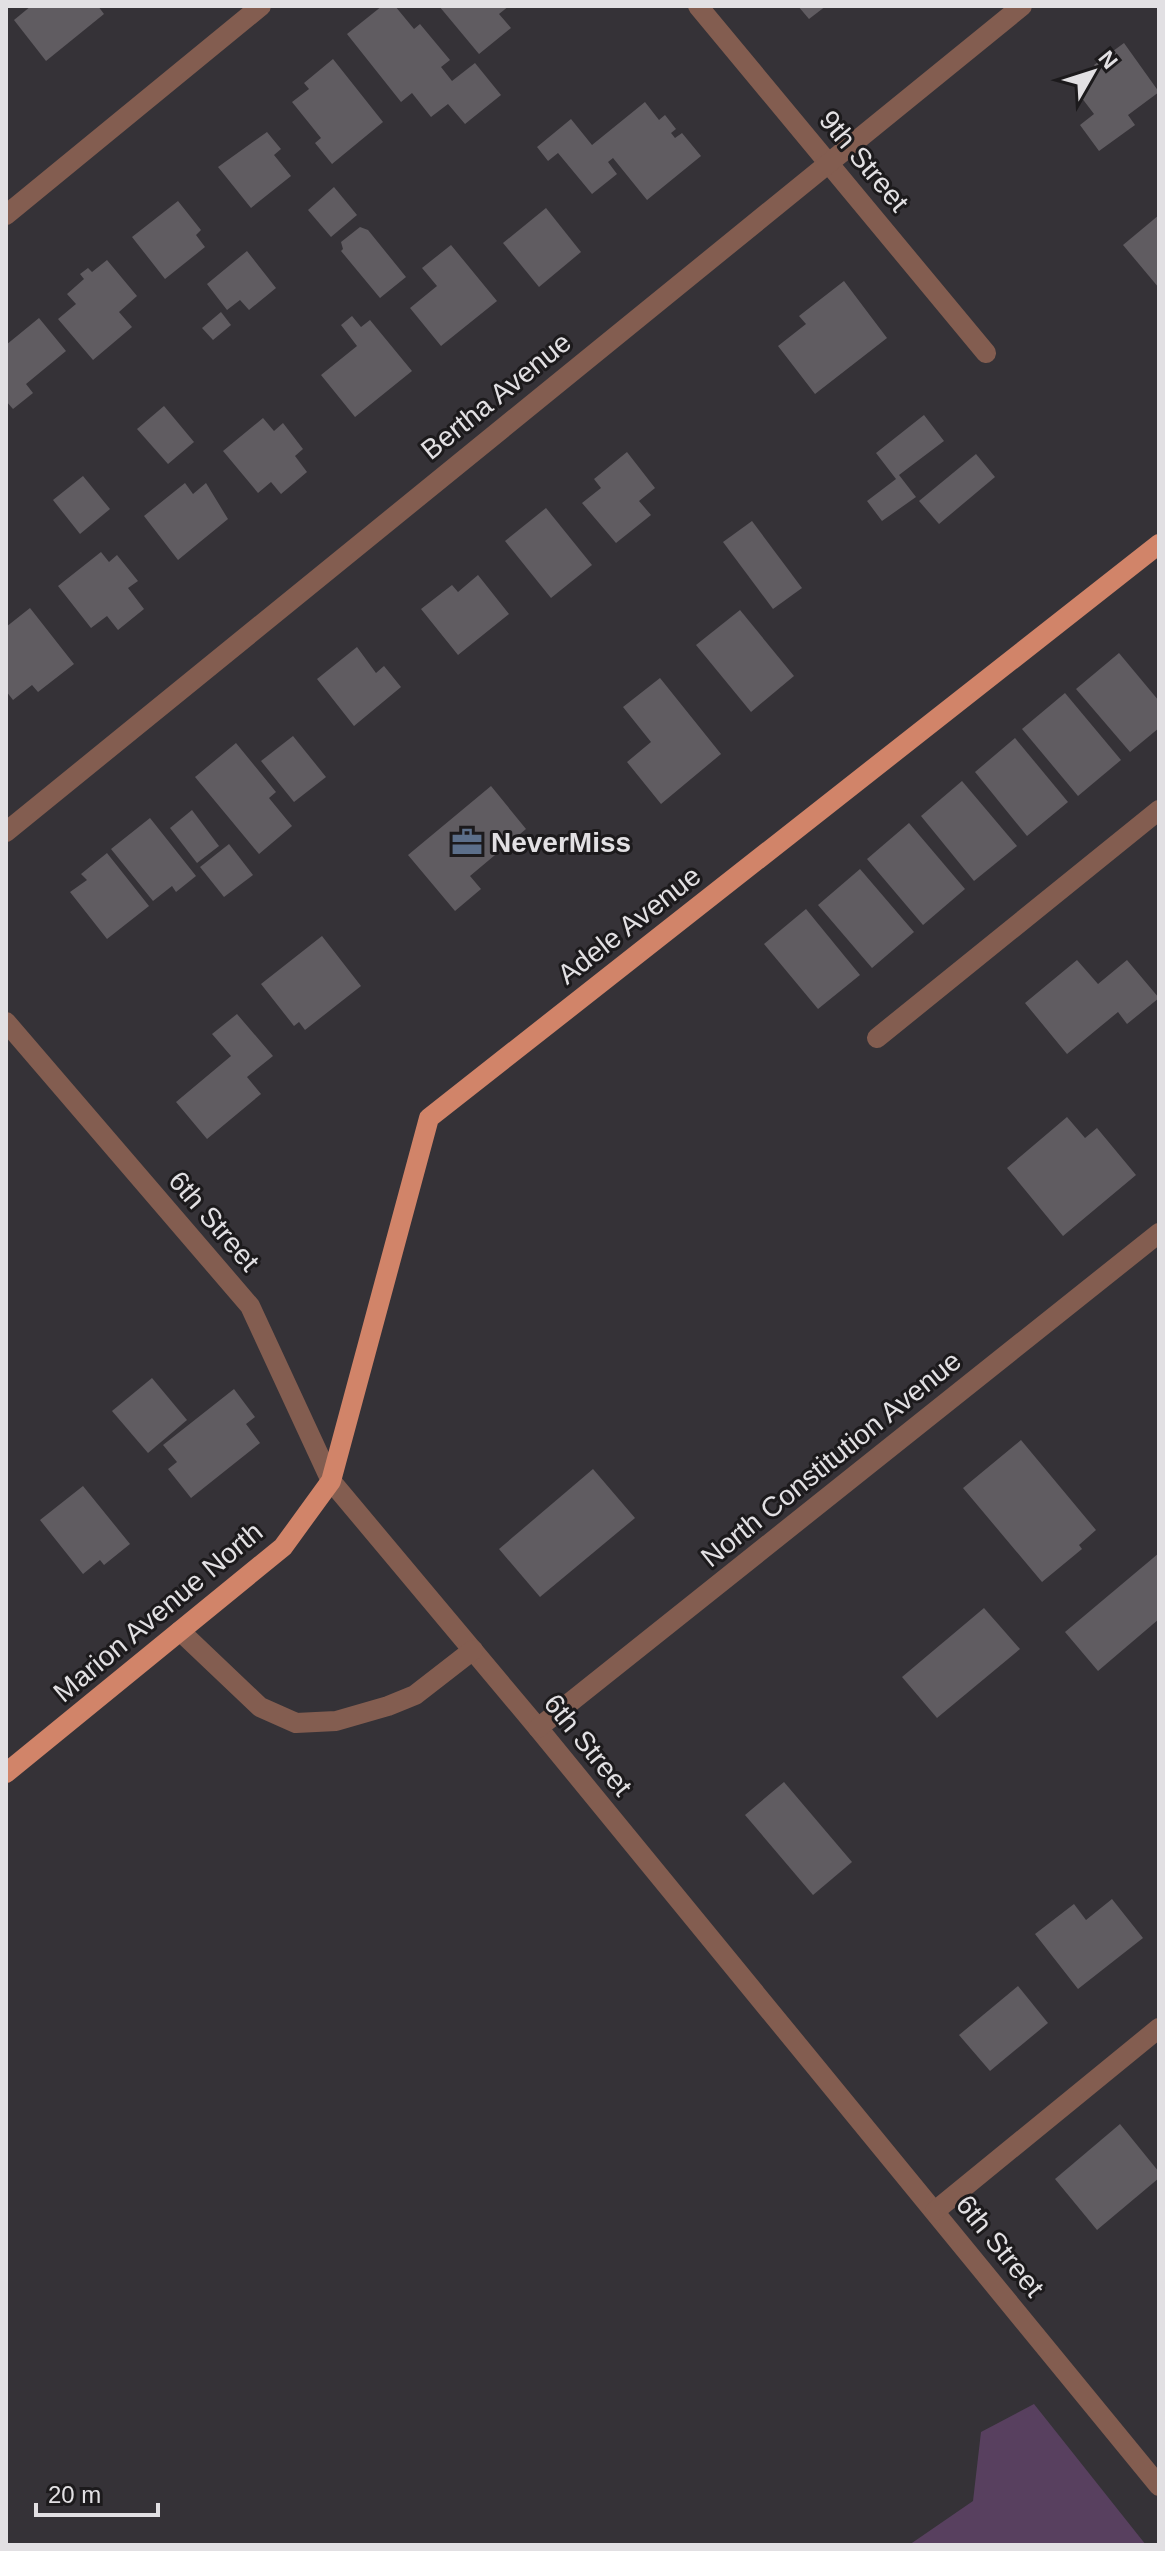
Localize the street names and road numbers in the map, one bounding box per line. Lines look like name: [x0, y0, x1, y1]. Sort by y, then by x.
street label: 9th Street: [813, 105, 915, 218]
street label: Bertha Avenue: [415, 326, 577, 466]
street label: Adele Avenue: [552, 860, 706, 990]
street label: 6th Street: [162, 1165, 266, 1277]
street label: North Constitution Avenue: [695, 1345, 967, 1573]
street label: Marion Avenue North: [47, 1516, 269, 1708]
street label: 6th Street: [538, 1688, 638, 1802]
street label: 6th Street: [950, 2189, 1050, 2303]

